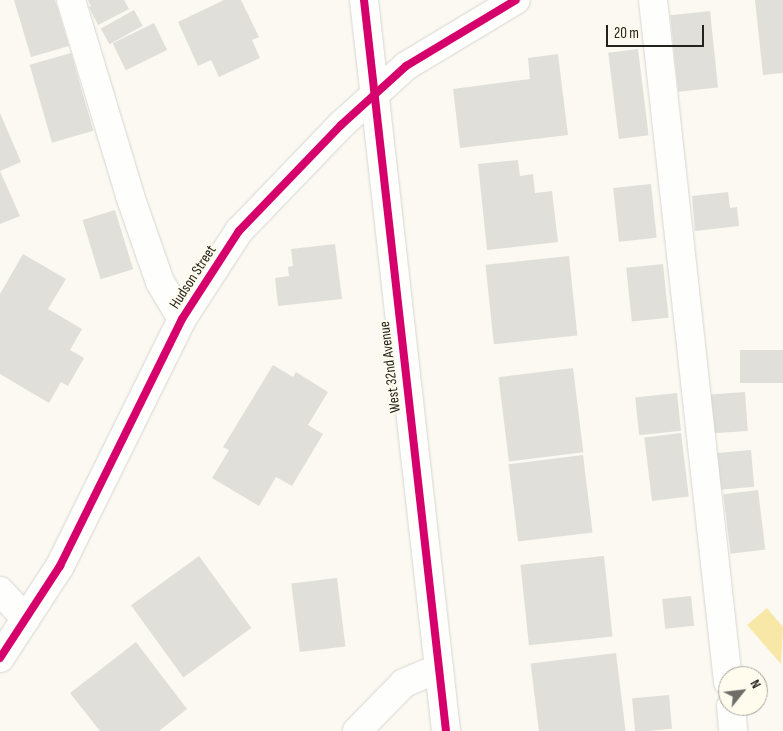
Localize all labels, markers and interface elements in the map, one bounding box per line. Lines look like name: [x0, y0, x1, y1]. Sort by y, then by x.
scale bar: [608, 15, 706, 47]
text: 20 m: [614, 24, 639, 43]
street label: Hudson Street: [166, 242, 220, 312]
street label: West 32nd Avenue: [375, 320, 405, 414]
north arrow: [718, 666, 768, 716]
text: N: [746, 677, 765, 691]

